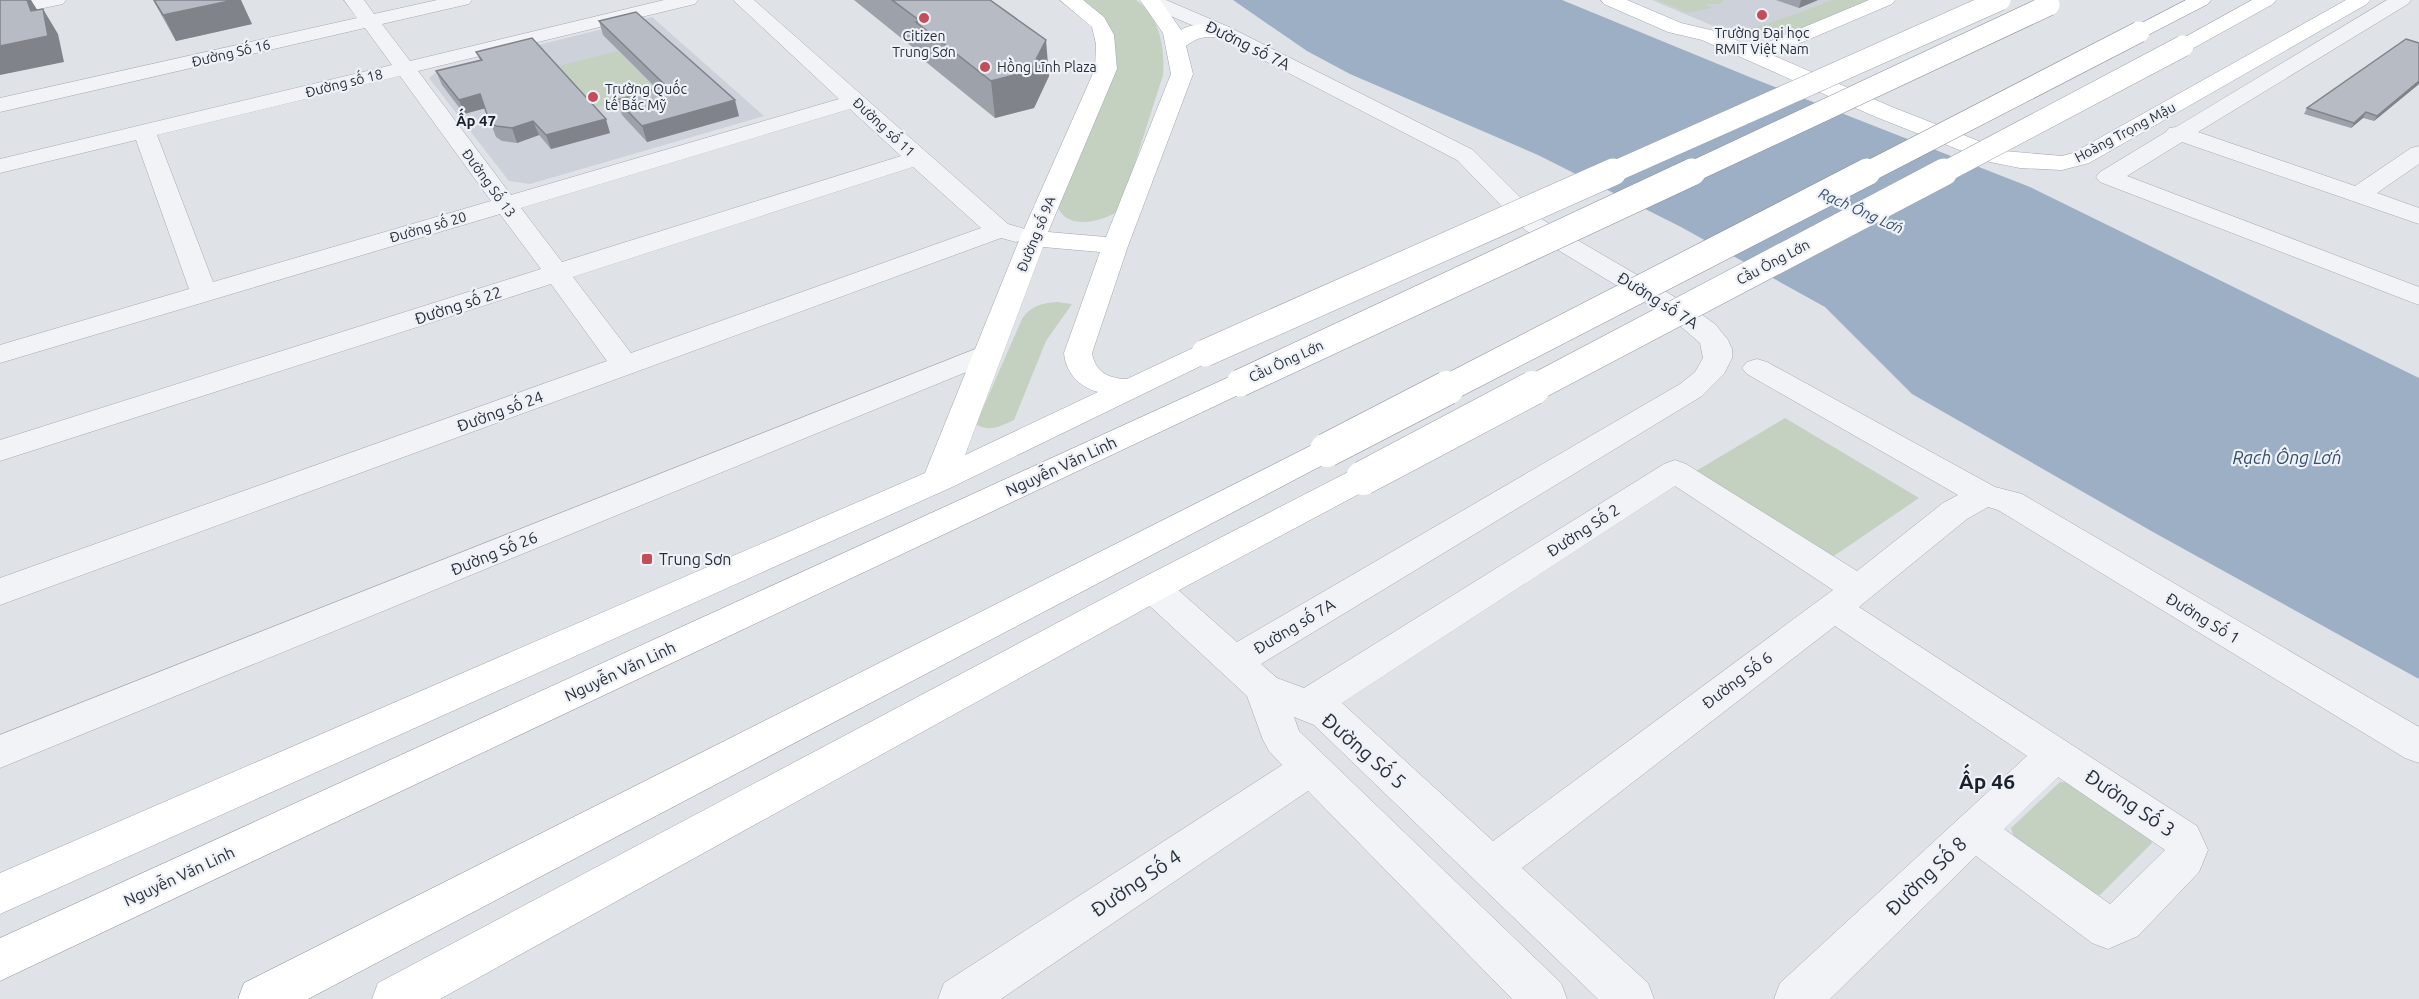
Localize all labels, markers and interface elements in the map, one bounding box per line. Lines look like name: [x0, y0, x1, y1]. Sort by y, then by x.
marker: Trường Đại học RMIT Việt Nam: [1755, 8, 1769, 22]
marker: Citizen Trung Sơn: [917, 11, 931, 25]
street label: Đường số 7A: [1203, 14, 1295, 73]
place label: Trường Đại học RMIT Việt Nam: [1715, 25, 1810, 57]
place label: Citizen Trung Sơn: [892, 28, 956, 60]
street label: Đường Số 16: [190, 34, 272, 70]
place label: Hồng Lĩnh Plaza: [997, 57, 1097, 75]
marker: Hồng Lĩnh Plaza: [978, 60, 992, 74]
street label: Đường số 18: [303, 63, 384, 100]
place label: Trường Quốc tế Bắc Mỹ: [605, 79, 687, 113]
marker: Trường Quốc tế Bắc Mỹ: [586, 90, 600, 104]
street label: Đường số 11: [850, 92, 920, 160]
street label: Hoàng Trọng Mậu: [2072, 99, 2178, 165]
district label: Ấp 47: [456, 108, 496, 129]
street label: Đường Số 13: [459, 144, 521, 220]
water label: Rạch Ông Lớn: [1816, 184, 1906, 237]
street label: Đường số 9A: [1011, 193, 1058, 274]
street label: Đường số 20: [387, 206, 468, 246]
street label: Cầu Ông Lớn: [1733, 234, 1812, 288]
street label: Đường số 7A: [1614, 266, 1704, 332]
street label: Đường số 22: [411, 280, 504, 328]
street label: Cầu Ông Lớn: [1245, 335, 1326, 385]
street label: Đường số 24: [453, 384, 546, 435]
street label: Nguyễn Văn Linh: [1001, 430, 1119, 500]
water label: Rạch Ông Lớn: [2232, 446, 2342, 467]
street label: Đường Số 2: [1542, 497, 1623, 560]
street label: Đường Số 26: [447, 525, 540, 579]
place label: Trung Sơn: [659, 550, 732, 568]
marker: Trung Sơn: [640, 552, 654, 566]
street label: Đường Số 1: [2163, 586, 2245, 647]
street label: Đường số 7A: [1249, 592, 1338, 657]
street label: Nguyễn Văn Linh: [560, 635, 678, 705]
street label: Đường Số 6: [1697, 646, 1775, 712]
street label: Đường Số 5: [1318, 706, 1413, 793]
street label: Đường Số 3: [2081, 762, 2181, 841]
district label: Ấp 46: [1959, 763, 2015, 793]
street label: Đường Số 8: [1878, 829, 1971, 920]
street label: Nguyễn Văn Linh: [119, 840, 237, 910]
street label: Đường Số 4: [1085, 842, 1185, 921]

